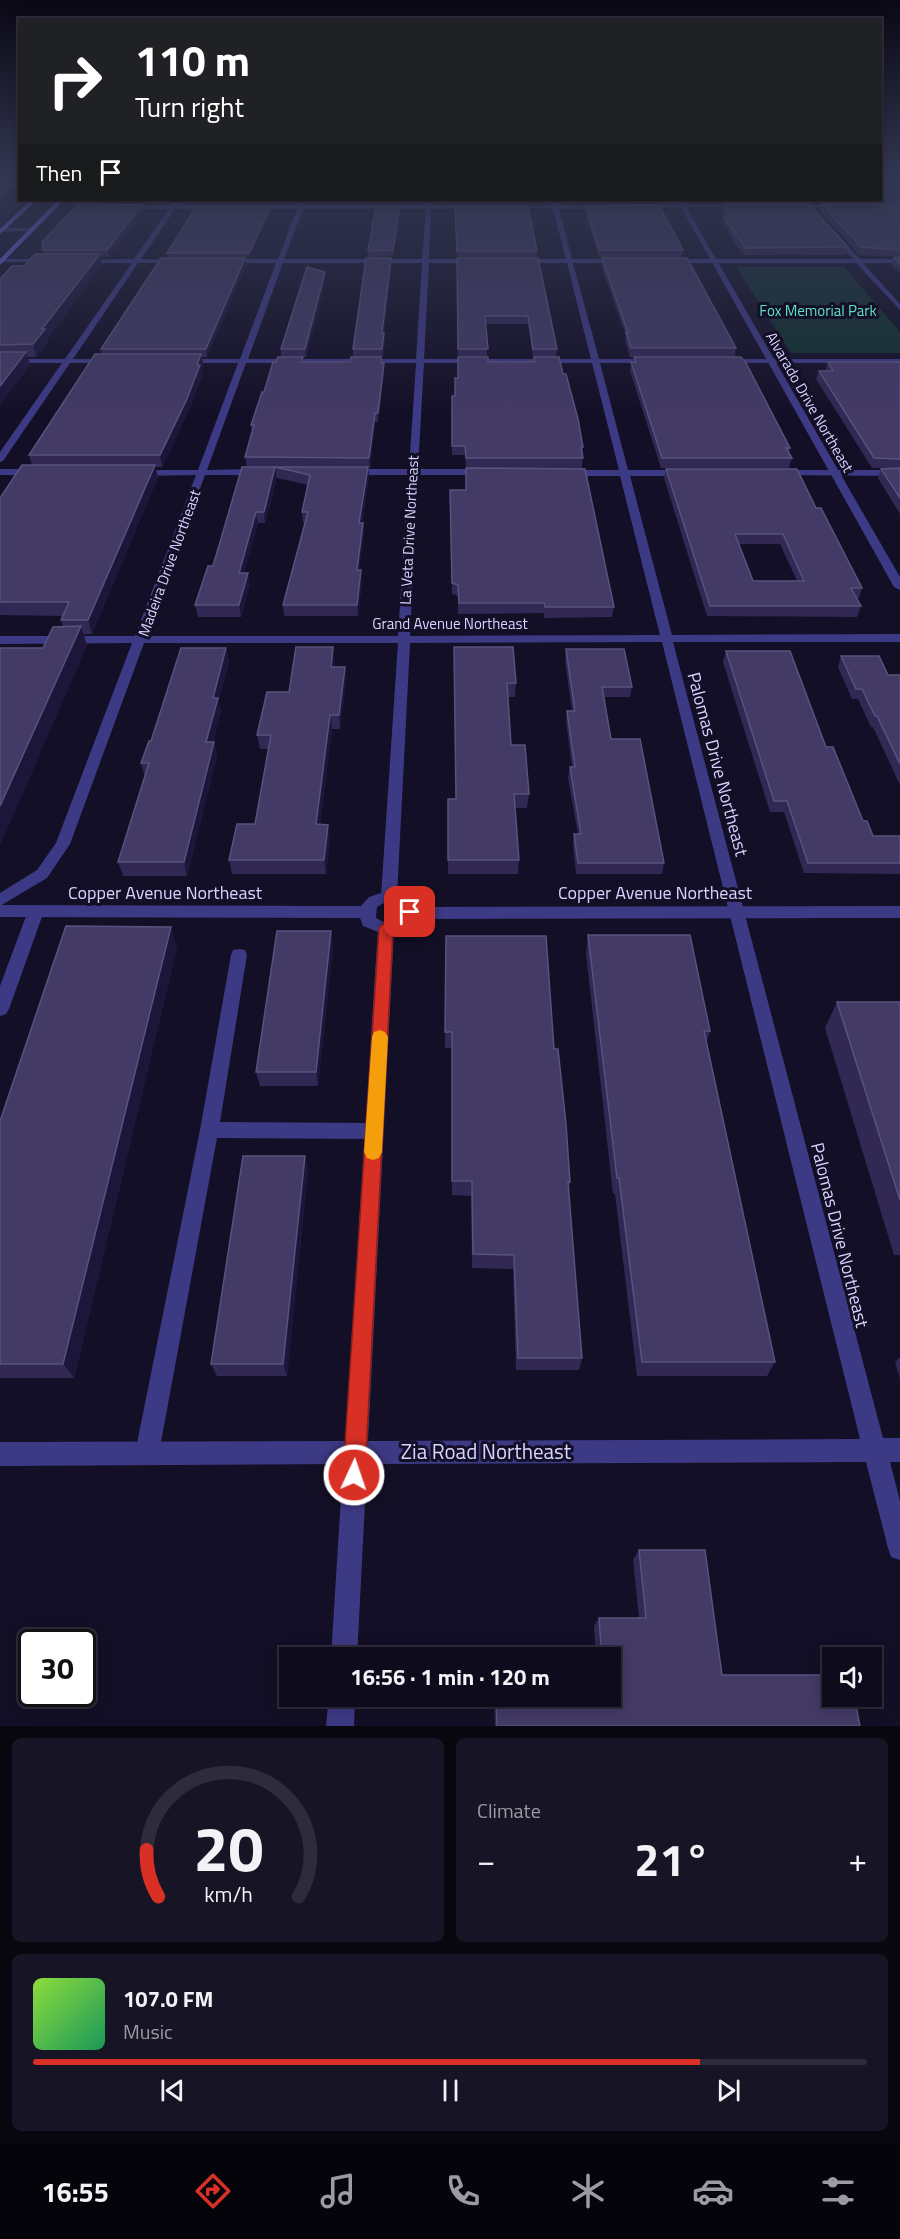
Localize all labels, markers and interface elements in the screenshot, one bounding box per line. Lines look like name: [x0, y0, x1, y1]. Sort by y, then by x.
text: 110 m: [135, 28, 250, 92]
icon: right: [36, 42, 114, 120]
text: Turn right: [135, 86, 244, 127]
text: Then: [36, 156, 82, 190]
icon: arrive: [94, 156, 127, 189]
park label: Fox Memorial Park: [759, 299, 877, 322]
street label: Alvarado Drive Northeast: [760, 327, 860, 477]
street label: La Veta Drive Northeast: [394, 454, 424, 605]
street label: Madeira Drive Northeast: [132, 486, 207, 640]
street label: Grand Avenue Northeast: [372, 612, 528, 635]
street label: Palomas Drive Northeast: [680, 669, 756, 860]
street label: Copper Avenue Northeast: [68, 879, 263, 906]
street label: Copper Avenue Northeast: [558, 879, 753, 906]
pin: [384, 886, 435, 937]
icon: arrive: [393, 895, 426, 928]
street label: Palomas Drive Northeast: [804, 1140, 876, 1331]
street label: Zia Road Northeast: [401, 1435, 572, 1467]
position arrow: [322, 1443, 386, 1507]
speed limit sign: 30: [18, 1629, 96, 1707]
map controls: [822, 1647, 882, 1707]
button: sound: [822, 1647, 882, 1707]
text: 16:56 · 1 min · 120 m: [350, 1660, 550, 1694]
text: Climate: [477, 1795, 541, 1826]
text: 20: [193, 1800, 263, 1895]
text: 21°: [634, 1825, 710, 1893]
text: −: [477, 1835, 495, 1885]
text: +: [849, 1835, 867, 1885]
text: km/h: [204, 1878, 252, 1910]
text: 107.0 FM: [123, 1982, 213, 2016]
text: Music: [123, 2016, 173, 2047]
icon: previous: [156, 2074, 189, 2107]
icon: pause: [434, 2074, 467, 2107]
icon: next: [712, 2074, 745, 2107]
icon: directions: [192, 2170, 234, 2212]
icon: music: [317, 2170, 359, 2212]
icon: phone: [442, 2170, 484, 2212]
icon: climate: [567, 2170, 609, 2212]
icon: car: [692, 2170, 734, 2212]
icon: filters: [817, 2170, 859, 2212]
text: 16:55: [41, 2171, 109, 2212]

